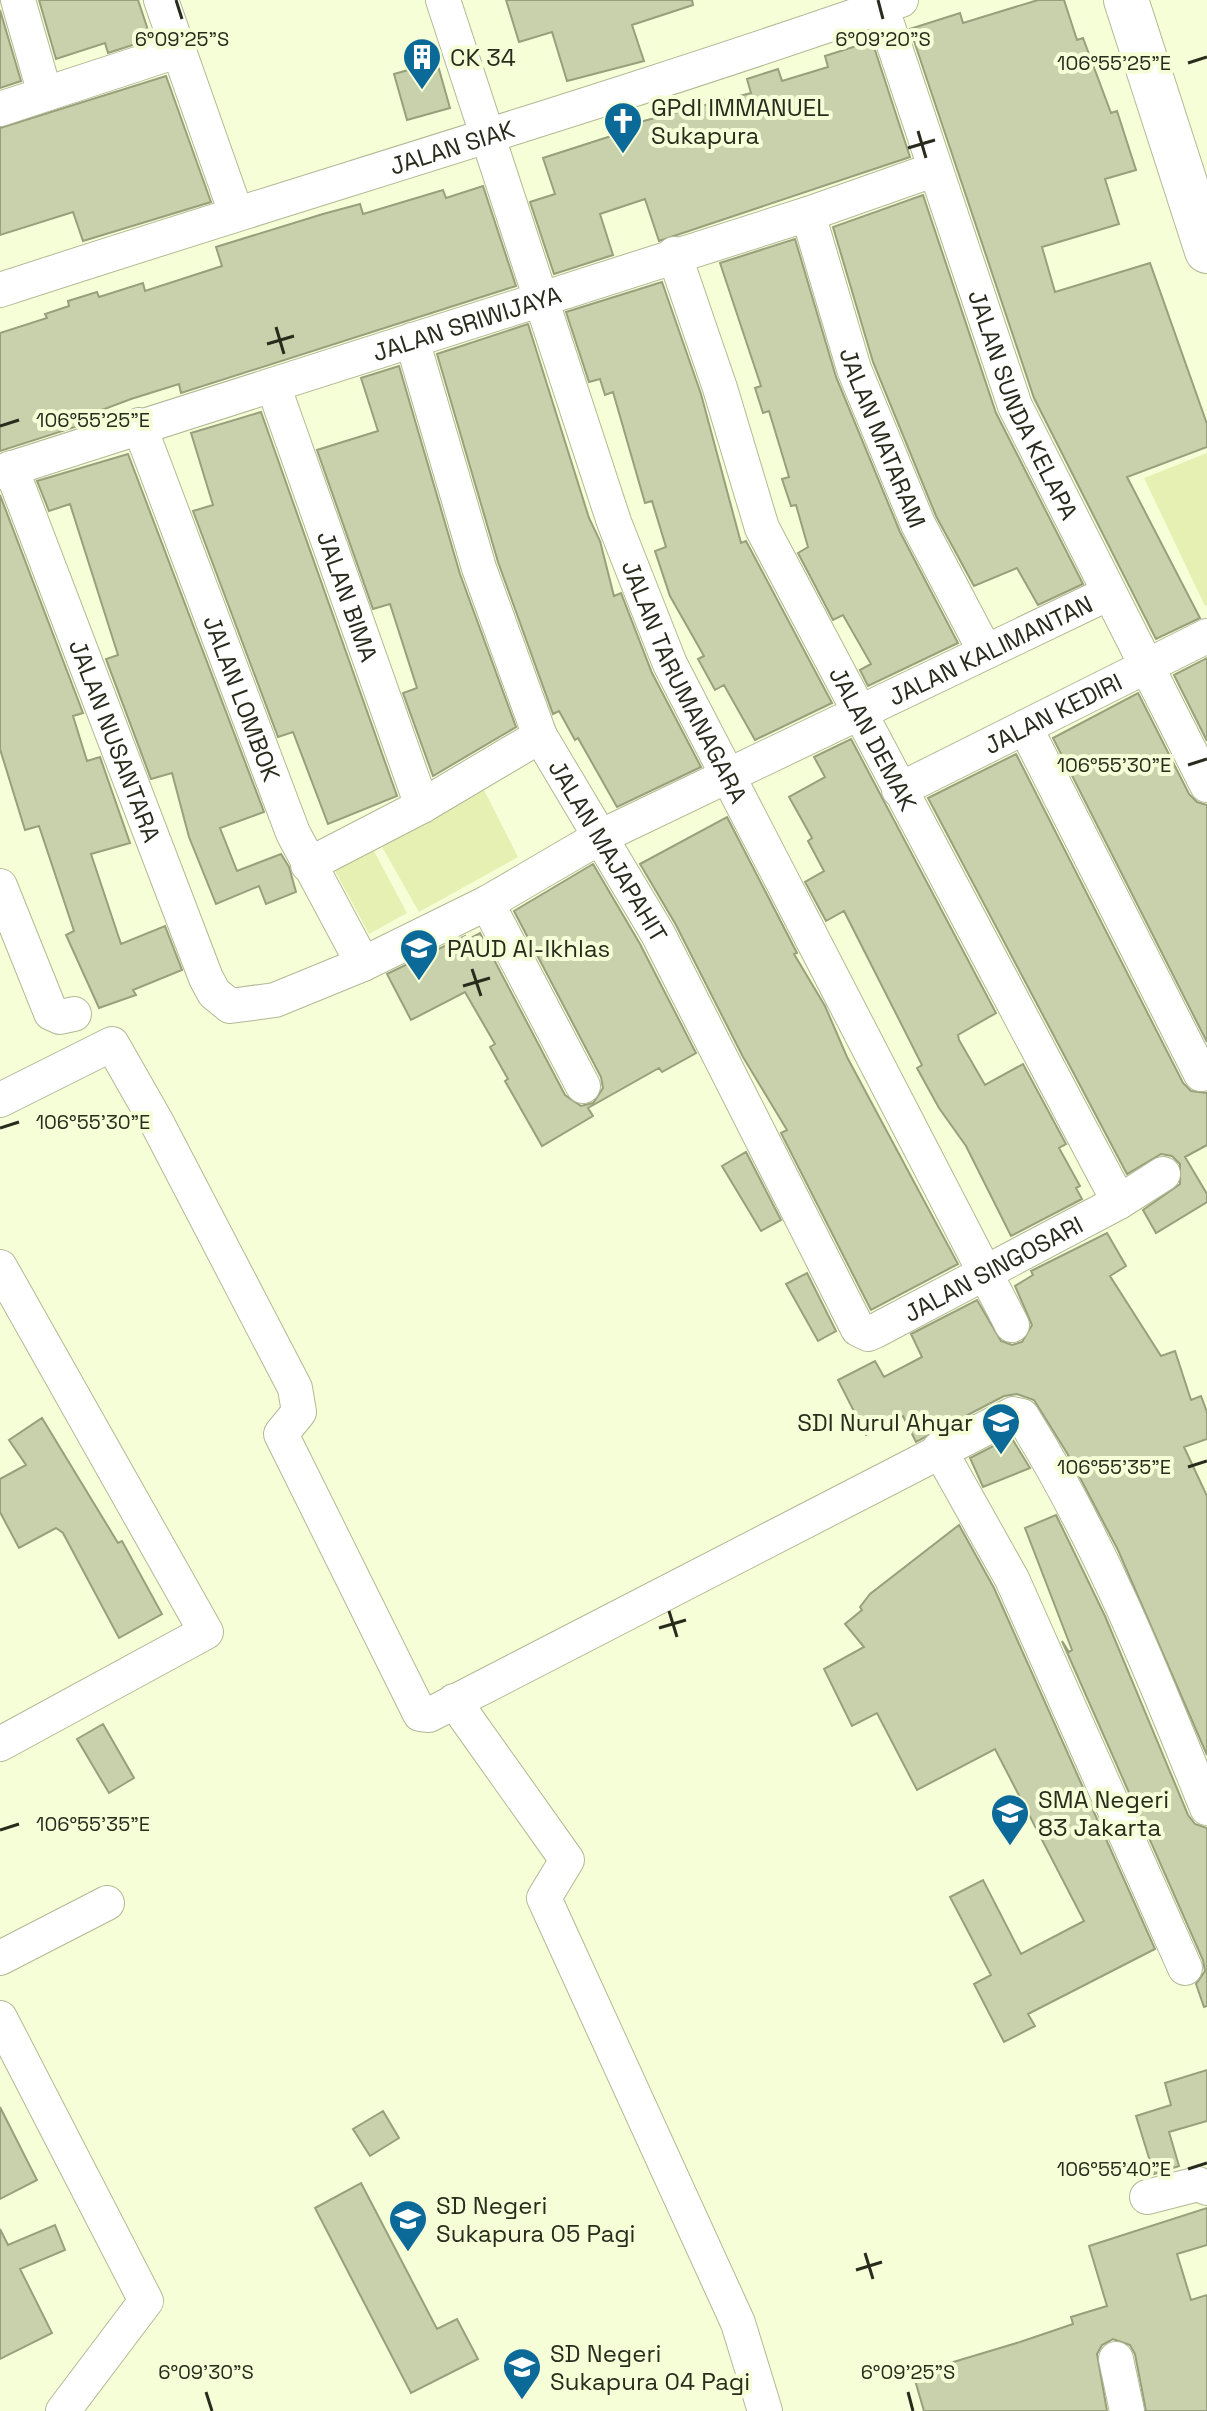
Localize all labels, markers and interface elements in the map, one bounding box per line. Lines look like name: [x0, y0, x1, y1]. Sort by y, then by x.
text: 6°09'25"S: [135, 26, 229, 52]
text: 6°09'20"S: [835, 26, 931, 52]
building icon: CK 34: [401, 36, 443, 91]
place label: CK 34: [450, 42, 516, 73]
text: 106°55'25"E: [1057, 50, 1171, 76]
place label: GPdI IMMANUEL Sukapura: [651, 92, 829, 151]
church icon: GPdI IMMANUEL Sukapura: [602, 100, 644, 155]
street label: JALAN SIAK: [386, 113, 519, 181]
street label: JALAN SRIWIJAYA: [369, 278, 565, 368]
street label: JALAN SUNDA KELAPA: [962, 286, 1085, 525]
street label: JALAN MATARAM: [833, 344, 933, 532]
text: 106°55'25"E: [36, 407, 150, 433]
street label: JALAN BIMA: [310, 527, 385, 666]
street label: JALAN TARUMANAGARA: [615, 556, 755, 808]
street label: JALAN KALIMANTAN: [883, 588, 1098, 712]
street label: JALAN LOMBOK: [197, 611, 288, 786]
street label: JALAN NUSANTARA: [63, 635, 168, 846]
street label: JALAN DEMAK: [823, 661, 925, 816]
street label: JALAN KEDIRI: [979, 666, 1127, 760]
text: 106°55'30"E: [1057, 752, 1171, 778]
street label: JALAN MAJAPAHIT: [542, 754, 675, 948]
school or university icon: PAUD Al-Ikhlas: [398, 927, 440, 982]
place label: PAUD Al-Ikhlas: [447, 933, 610, 964]
text: 106°55'30"E: [36, 1109, 150, 1135]
street label: JALAN SINGOSARI: [898, 1209, 1088, 1329]
school or university icon: SDI Nurul Ahyar: [980, 1401, 1022, 1456]
place label: SDI Nurul Ahyar: [797, 1407, 973, 1438]
text: 106°55'35"E: [1057, 1454, 1171, 1480]
place label: SMA Negeri 83 Jakarta: [1038, 1784, 1169, 1843]
school or university icon: SMA Negeri 83 Jakarta: [989, 1792, 1031, 1847]
text: 106°55'35"E: [36, 1811, 150, 1837]
text: 106°55'40"E: [1057, 2156, 1171, 2182]
place label: SD Negeri Sukapura 05 Pagi: [436, 2190, 635, 2249]
school or university icon: SD Negeri Sukapura 05 Pagi: [387, 2198, 429, 2253]
place label: SD Negeri Sukapura 04 Pagi: [550, 2338, 750, 2397]
school or university icon: SD Negeri Sukapura 04 Pagi: [501, 2346, 543, 2401]
text: 6°09'30"S: [158, 2359, 254, 2385]
text: 6°09'25"S: [861, 2359, 955, 2385]

